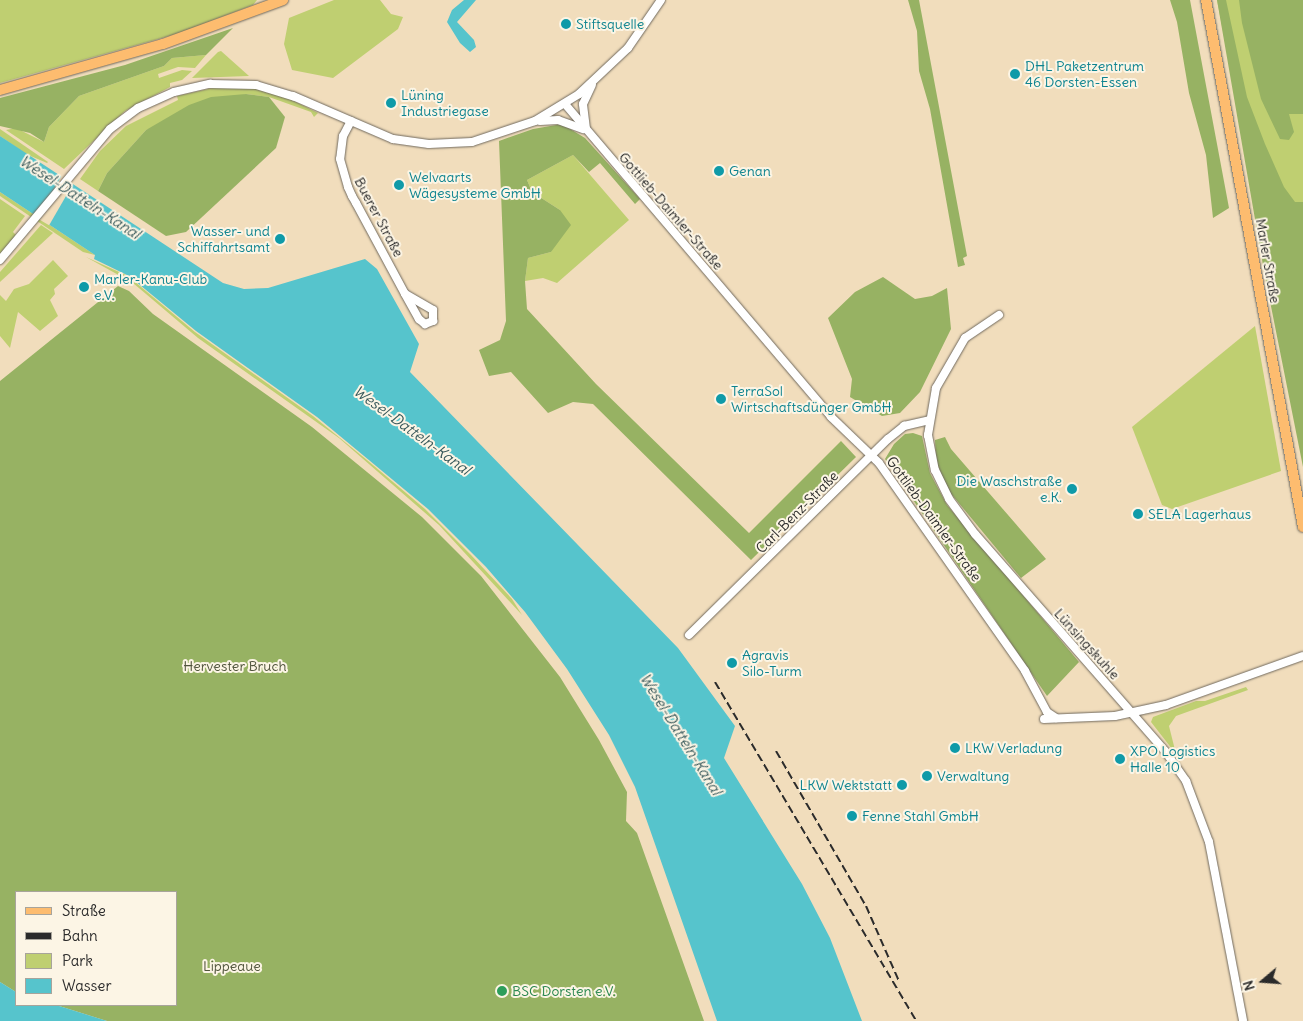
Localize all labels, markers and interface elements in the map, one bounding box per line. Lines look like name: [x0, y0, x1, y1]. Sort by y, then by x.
place label: Stiftsquelle: [576, 16, 644, 32]
marker: Stiftsquelle: [560, 18, 572, 30]
place label: DHL Paketzentrum 46 Dorsten-Essen: [1025, 58, 1144, 90]
marker: DHL Paketzentrum 46 Dorsten-Essen: [1009, 68, 1021, 80]
place label: Lüning Industriegase: [401, 87, 489, 120]
marker: Lüning Industriegase: [385, 97, 397, 109]
street label: Gottlieb-Daimler-Straße: [615, 149, 727, 273]
water label: Wesel-Datteln-Kanal: [16, 151, 144, 243]
place label: Genan: [729, 163, 771, 179]
marker: Genan: [713, 165, 725, 177]
place label: Welvaarts Wägesysteme GmbH: [409, 169, 541, 202]
street label: Buerer Straße: [351, 174, 407, 260]
marker: Welvaarts Wägesysteme GmbH: [393, 179, 405, 191]
street label: Marler Straße: [1252, 217, 1284, 305]
place label: Wasser- und Schiffahrtsamt: [177, 223, 270, 256]
marker: Wasser- und Schiffahrtsamt: [274, 233, 286, 245]
place label: Marler-Kanu-Club e.V.: [94, 271, 207, 304]
marker: Marler-Kanu-Club e.V.: [78, 281, 90, 293]
water label: Wesel-Datteln-Kanal: [350, 382, 474, 478]
place label: TerraSol Wirtschaftsdünger GmbH: [731, 383, 892, 416]
marker: TerraSol Wirtschaftsdünger GmbH: [715, 393, 727, 405]
street label: Gottlieb-Daimler-Straße: [883, 453, 985, 585]
street label: Carl-Benz-Straße: [752, 467, 842, 557]
place label: Die Waschstraße e.K.: [956, 473, 1062, 506]
marker: Die Waschstraße e.K.: [1066, 483, 1078, 495]
place label: SELA Lagerhaus: [1148, 506, 1251, 522]
marker: SELA Lagerhaus: [1132, 508, 1144, 520]
street label: Lünsingskuhle: [1051, 605, 1123, 683]
place label: Agravis Silo-Turm: [742, 647, 802, 680]
marker: Agravis Silo-Turm: [726, 657, 738, 669]
park label: Hervester Bruch: [183, 658, 287, 674]
water label: Wesel-Datteln-Kanal: [636, 670, 726, 798]
place label: LKW Verladung: [965, 740, 1062, 756]
marker: LKW Verladung: [949, 742, 961, 754]
place label: XPO Logistics Halle 10: [1130, 743, 1215, 776]
marker: XPO Logistics Halle 10: [1114, 753, 1126, 765]
place label: Verwaltung: [937, 768, 1009, 784]
marker: Verwaltung: [921, 770, 933, 782]
place label: LKW Wektstatt: [800, 777, 892, 793]
marker: LKW Wektstatt: [896, 779, 908, 791]
place label: Fenne Stahl GmbH: [862, 808, 979, 824]
marker: Fenne Stahl GmbH: [846, 810, 858, 822]
legend: [15, 891, 178, 1006]
text: Straße: [62, 901, 106, 920]
text: Bahn: [62, 926, 98, 945]
text: Park: [62, 951, 93, 970]
north arrow: [1238, 956, 1288, 1006]
park label: Lippeaue: [203, 958, 261, 974]
text: Wasser: [62, 976, 112, 995]
text: N: [1239, 978, 1259, 993]
place label: BSC Dorsten e.V.: [512, 983, 616, 999]
marker: BSC Dorsten e.V.: [496, 985, 508, 997]

